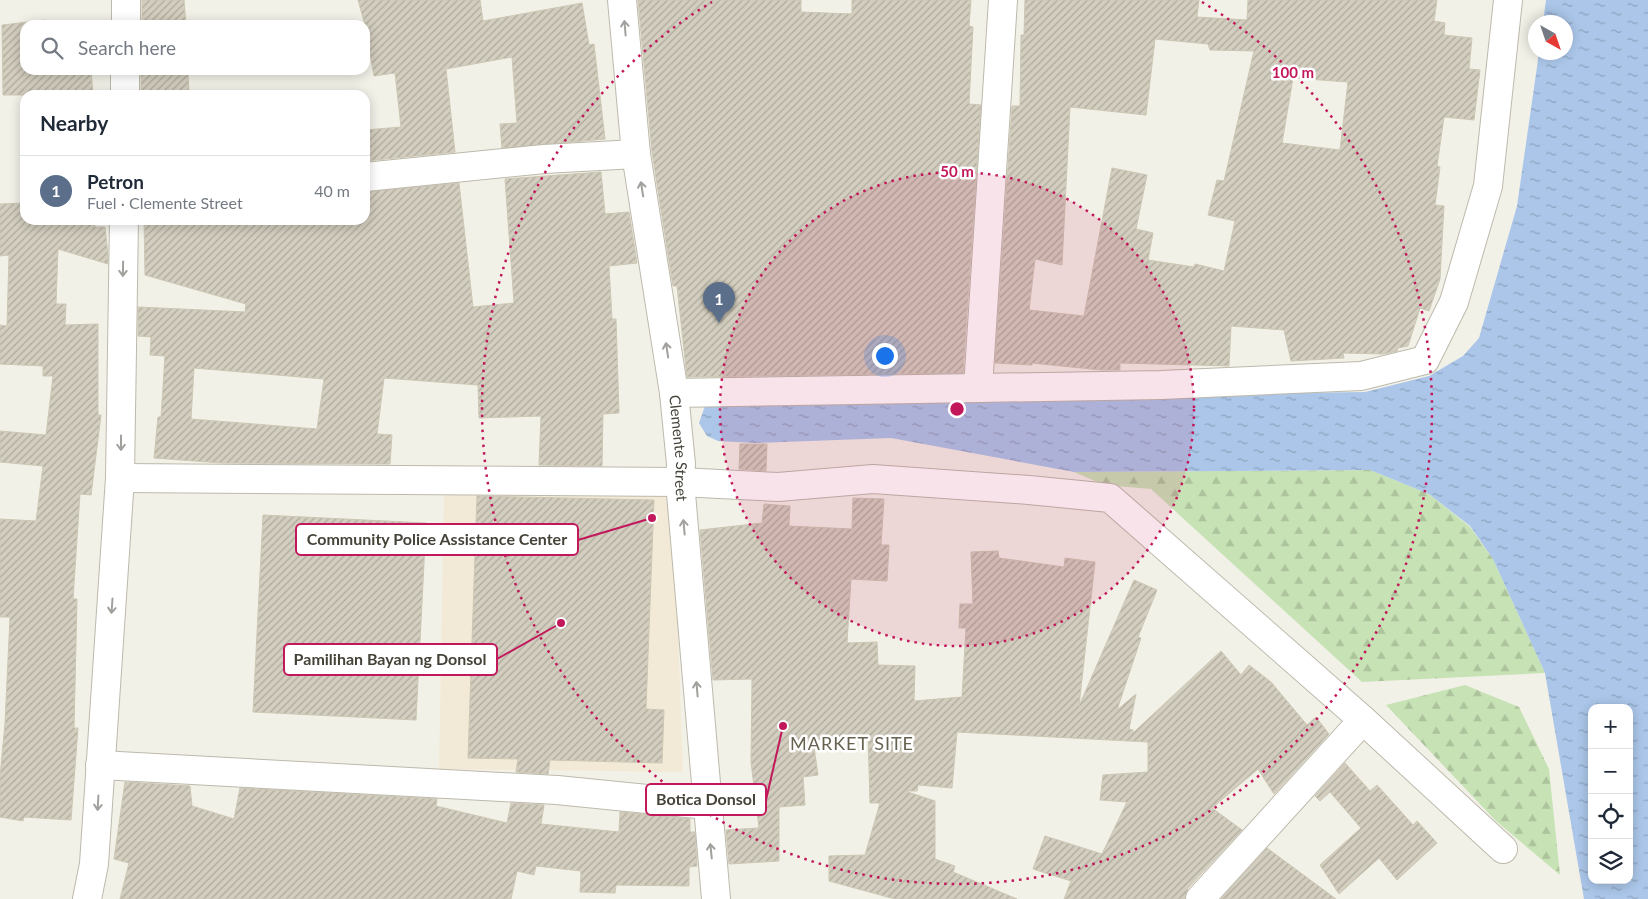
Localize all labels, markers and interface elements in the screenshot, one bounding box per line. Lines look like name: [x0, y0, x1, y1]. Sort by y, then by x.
north arrow: [1528, 15, 1573, 60]
search box: [20, 20, 370, 75]
one-way arrow: [620, 20, 629, 36]
icon: search: [38, 34, 66, 62]
text: Search here: [78, 36, 176, 59]
text: 100 m: [1272, 63, 1314, 81]
text: Nearby: [40, 110, 108, 135]
text: 50 m: [940, 162, 974, 180]
text: Petron: [87, 170, 144, 193]
text: 1: [51, 181, 61, 200]
text: 40 m: [314, 181, 350, 200]
one-way arrow: [637, 181, 647, 197]
text: Fuel · Clemente Street: [87, 193, 243, 212]
one-way arrow: [119, 260, 128, 276]
pin: 1: [703, 282, 735, 323]
one-way arrow: [662, 342, 672, 358]
your location: [872, 343, 898, 369]
street label: Clemente Street: [666, 394, 692, 503]
centre of rings: [948, 400, 966, 418]
one-way arrow: [116, 435, 126, 451]
one-way arrow: [679, 519, 689, 535]
callout: Community Police Assistance Center: [296, 524, 578, 555]
text: Community Police Assistance Center: [307, 529, 567, 548]
one-way arrow: [108, 597, 117, 613]
callout: Pamilihan Bayan ng Donsol: [284, 644, 497, 675]
text: Pamilihan Bayan ng Donsol: [294, 649, 486, 668]
one-way arrow: [692, 681, 702, 697]
map controls: [1588, 704, 1633, 884]
button: +: [1588, 704, 1633, 749]
district label: MARKET SITE: [790, 732, 914, 754]
button: −: [1588, 749, 1633, 794]
callout: Botica Donsol: [646, 784, 766, 815]
text: Botica Donsol: [656, 789, 756, 808]
one-way arrow: [93, 794, 102, 810]
button: locate: [1588, 794, 1633, 839]
button: layers: [1588, 839, 1633, 884]
one-way arrow: [706, 843, 716, 859]

